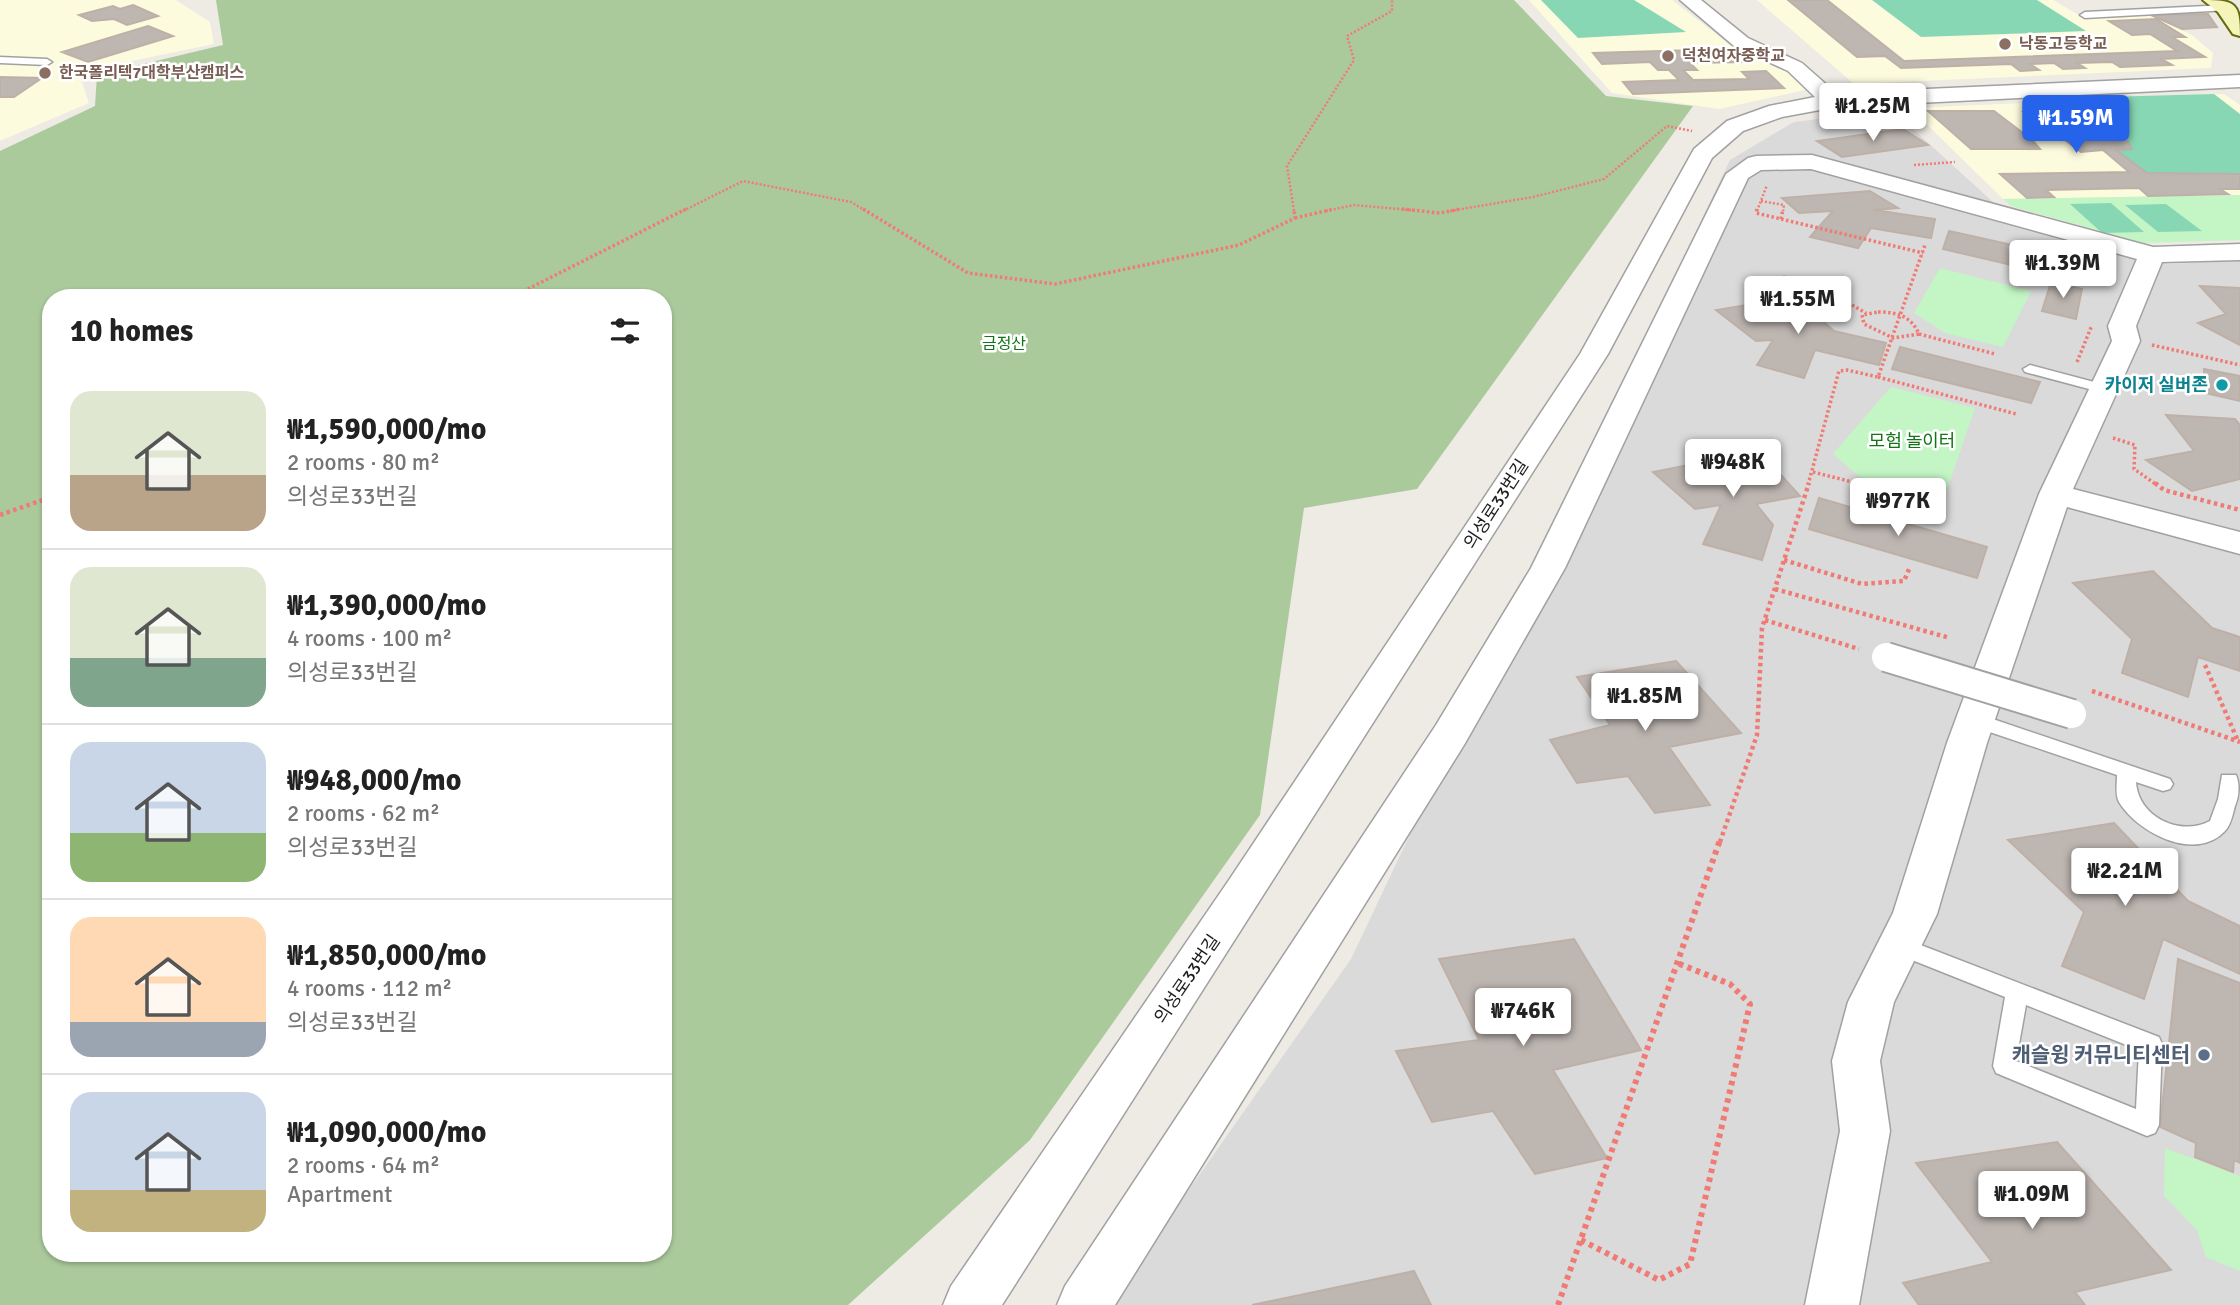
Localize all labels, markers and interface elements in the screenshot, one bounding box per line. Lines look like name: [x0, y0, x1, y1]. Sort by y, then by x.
place label: 낙동고등학교: [2019, 34, 2108, 54]
marker: 낙동고등학교: [1997, 36, 2013, 52]
place label: 덕천여자중학교: [1682, 46, 1785, 66]
marker: 덕천여자중학교: [1660, 48, 1676, 64]
place label: 한국폴리텍7대학부산캠퍼스: [59, 63, 245, 83]
marker: 한국폴리텍7대학부산캠퍼스: [37, 65, 53, 81]
pin: ₩1.25M: [1816, 83, 1930, 143]
text: ₩1.25M: [1835, 91, 1911, 120]
pin: ₩1.59M: [2019, 96, 2133, 155]
text: ₩1.59M: [2038, 103, 2114, 132]
pin: ₩1.39M: [2006, 240, 2120, 300]
text: ₩1.39M: [2025, 248, 2101, 277]
pin: ₩1.55M: [1741, 276, 1855, 336]
text: ₩1.55M: [1760, 284, 1836, 313]
icon: filters: [606, 312, 644, 350]
text: 10 homes: [70, 313, 193, 350]
park label: 금정산: [982, 334, 1026, 354]
place label: 카이저 실버존: [2105, 374, 2208, 396]
marker: 카이저 실버존: [2214, 377, 2230, 393]
text: ₩1,590,000/mo: [287, 411, 486, 448]
icon: home: [126, 419, 210, 503]
park label: 모험 놀이터: [1869, 430, 1955, 452]
pin: ₩948K: [1684, 440, 1782, 499]
text: ₩948K: [1701, 447, 1765, 476]
text: 2 rooms · 80 m²: [287, 448, 440, 477]
street label: 의성로33번길: [1459, 455, 1533, 553]
pin: ₩977K: [1849, 478, 1947, 538]
text: 의성로33번길: [287, 482, 418, 511]
text: ₩977K: [1866, 486, 1930, 515]
text: ₩1,390,000/mo: [287, 587, 486, 624]
icon: home: [126, 595, 210, 679]
text: 4 rooms · 100 m²: [287, 624, 452, 653]
text: 의성로33번길: [287, 658, 418, 687]
pin: ₩1.85M: [1588, 674, 1702, 733]
text: ₩1.85M: [1607, 681, 1683, 710]
text: ₩948,000/mo: [287, 762, 461, 799]
icon: home: [126, 770, 210, 854]
text: 2 rooms · 62 m²: [287, 799, 440, 828]
text: 의성로33번길: [287, 833, 418, 862]
pin: ₩2.21M: [2068, 848, 2182, 908]
text: ₩2.21M: [2087, 856, 2163, 885]
street label: 의성로33번길: [1149, 930, 1225, 1028]
text: ₩1,850,000/mo: [287, 937, 486, 974]
icon: home: [126, 945, 210, 1029]
text: 4 rooms · 112 m²: [287, 974, 452, 1003]
pin: ₩746K: [1474, 988, 1572, 1048]
text: ₩746K: [1491, 996, 1555, 1025]
text: 의성로33번길: [287, 1008, 418, 1037]
place label: 캐슬윙 커뮤니티센터: [2012, 1042, 2190, 1068]
marker: 캐슬윙 커뮤니티센터: [2196, 1047, 2212, 1063]
text: ₩1,090,000/mo: [287, 1114, 486, 1151]
icon: home: [126, 1120, 210, 1204]
text: 2 rooms · 64 m²: [287, 1151, 440, 1180]
pin: ₩1.09M: [1975, 1172, 2089, 1231]
text: ₩1.09M: [1994, 1179, 2070, 1208]
text: Apartment: [287, 1180, 392, 1209]

